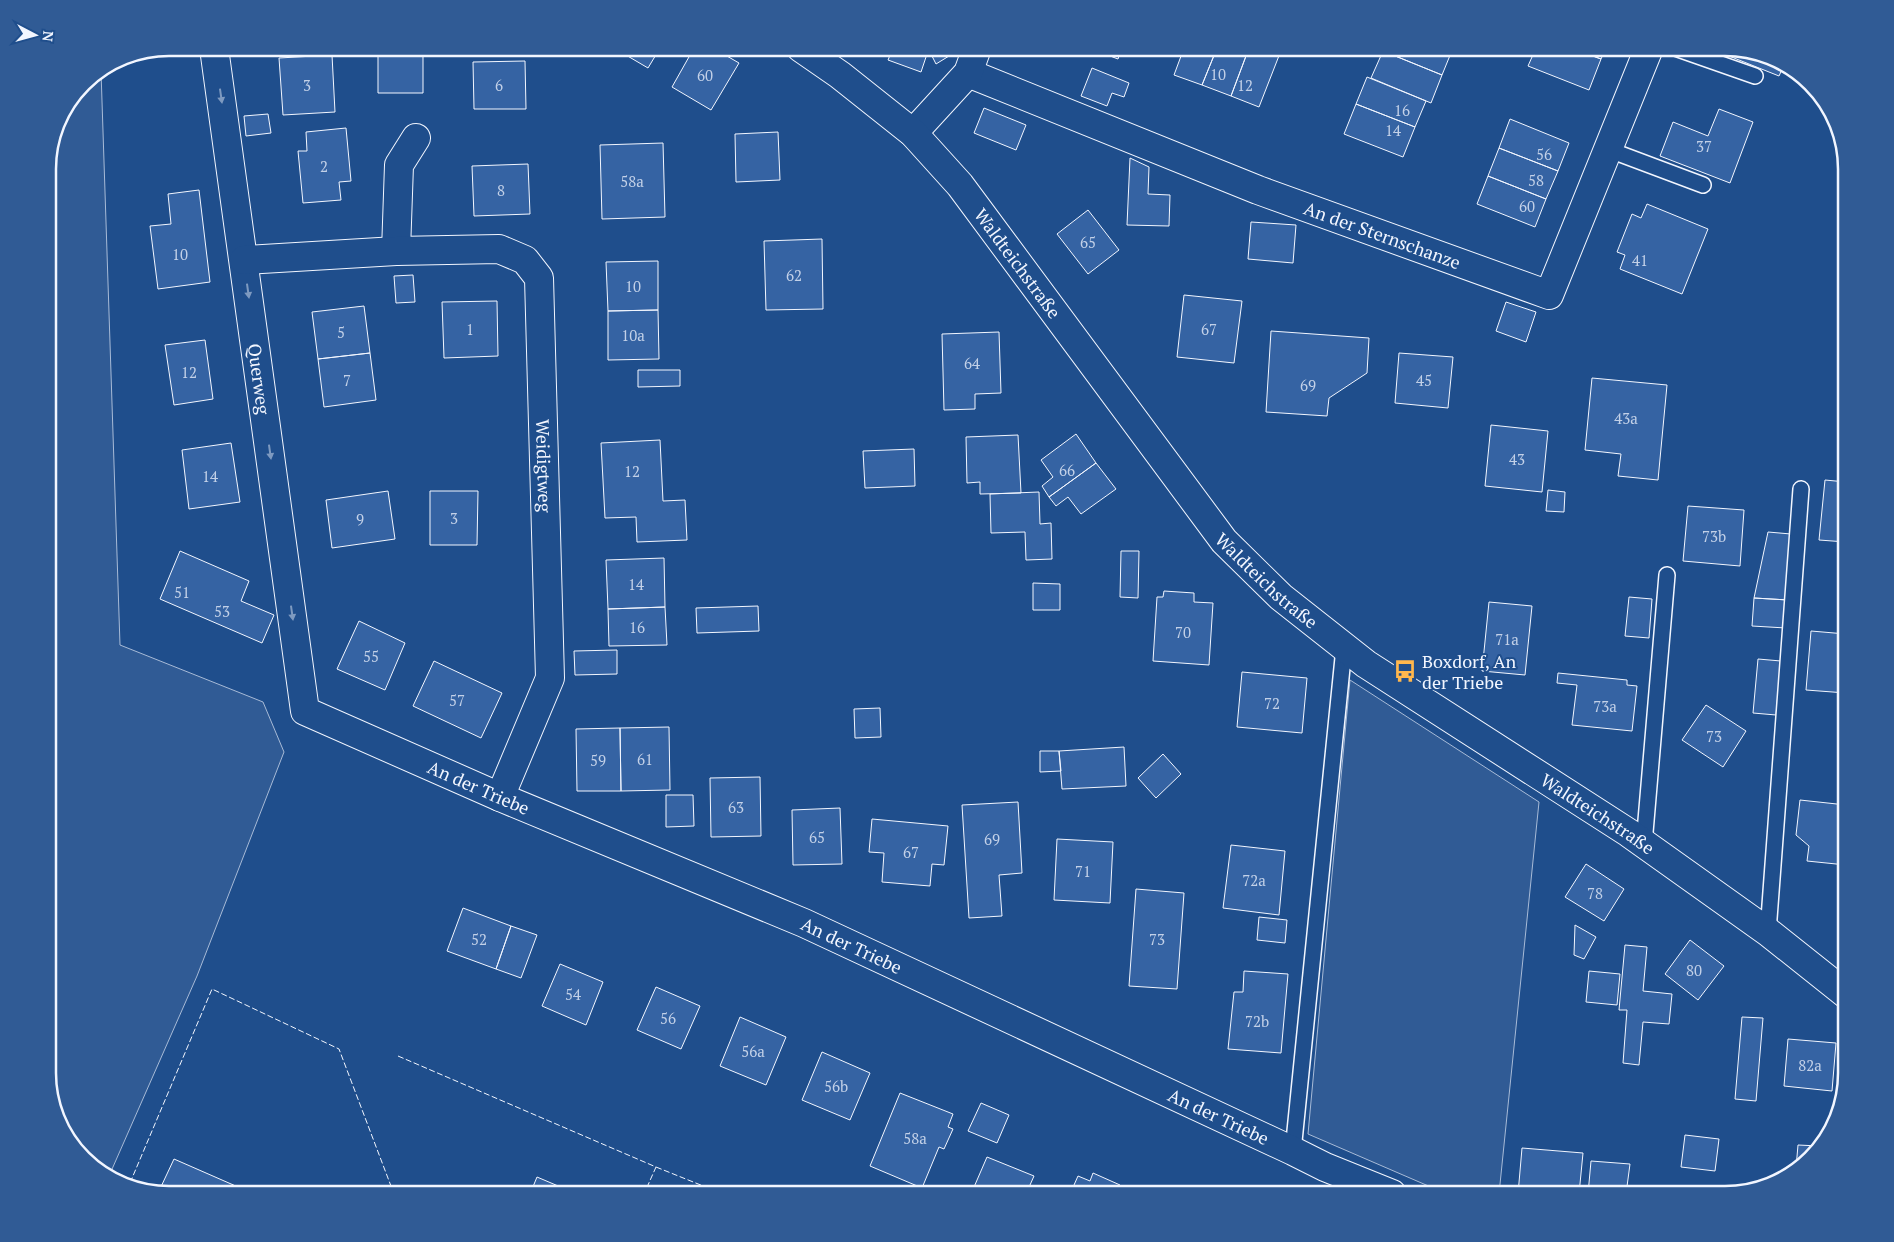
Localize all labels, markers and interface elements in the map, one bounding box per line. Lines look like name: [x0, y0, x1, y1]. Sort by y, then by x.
north arrow: [10, 10, 60, 60]
text: N: [38, 30, 58, 43]
house number: 10: [1210, 64, 1226, 84]
house number: 60: [697, 65, 713, 85]
house number: 3: [303, 75, 311, 95]
house number: 6: [495, 75, 503, 95]
house number: 12: [1237, 75, 1253, 95]
one-way arrow: [217, 88, 225, 104]
house number: 16: [1394, 100, 1410, 120]
house number: 14: [1385, 120, 1401, 140]
house number: 37: [1696, 136, 1712, 156]
house number: 56: [1536, 144, 1552, 164]
house number: 2: [320, 156, 328, 176]
house number: 58: [1528, 170, 1544, 190]
house number: 58a: [620, 171, 644, 191]
house number: 8: [497, 180, 505, 200]
street label: An der Sternschanze: [1301, 196, 1464, 274]
house number: 60: [1519, 196, 1535, 216]
street label: Waldteichstraße: [969, 203, 1067, 323]
house number: 65: [1080, 232, 1096, 252]
house number: 10: [172, 244, 188, 264]
house number: 41: [1632, 250, 1648, 270]
house number: 62: [786, 265, 802, 285]
house number: 10: [625, 276, 641, 296]
one-way arrow: [245, 284, 253, 300]
house number: 1: [466, 319, 474, 339]
house number: 67: [1201, 319, 1217, 339]
house number: 5: [337, 322, 345, 342]
house number: 10a: [621, 325, 645, 345]
street label: Querweg: [243, 342, 276, 416]
house number: 64: [964, 353, 980, 373]
house number: 12: [181, 362, 197, 382]
house number: 7: [343, 370, 351, 390]
house number: 45: [1416, 370, 1432, 390]
house number: 69: [1300, 375, 1316, 395]
house number: 43a: [1614, 408, 1638, 428]
street label: Weidigtweg: [531, 419, 557, 513]
one-way arrow: [266, 445, 274, 461]
house number: 43: [1509, 449, 1525, 469]
house number: 66: [1059, 460, 1075, 480]
house number: 12: [624, 461, 640, 481]
house number: 14: [202, 466, 218, 486]
house number: 3: [450, 508, 458, 528]
house number: 9: [356, 509, 364, 529]
house number: 73b: [1702, 526, 1726, 546]
street label: Waldteichstraße: [1210, 527, 1323, 634]
house number: 14: [628, 574, 644, 594]
house number: 51: [174, 582, 190, 602]
house number: 53: [214, 601, 230, 621]
one-way arrow: [288, 606, 296, 622]
house number: 16: [629, 617, 645, 637]
house number: 70: [1175, 622, 1191, 642]
house number: 71a: [1495, 629, 1519, 649]
house number: 55: [363, 646, 379, 666]
place label: Boxdorf, An der Triebe: [1422, 649, 1516, 694]
bus stop icon: Boxdorf, An der Triebe: [1392, 658, 1418, 684]
house number: 57: [449, 690, 465, 710]
house number: 72: [1264, 693, 1280, 713]
house number: 73a: [1593, 696, 1617, 716]
house number: 73: [1706, 726, 1722, 746]
house number: 61: [637, 749, 653, 769]
house number: 59: [590, 750, 606, 770]
street label: An der Triebe: [424, 755, 533, 820]
street label: Waldteichstraße: [1536, 768, 1660, 860]
house number: 63: [728, 797, 744, 817]
house number: 65: [809, 827, 825, 847]
house number: 69: [984, 829, 1000, 849]
house number: 67: [903, 842, 919, 862]
house number: 71: [1075, 861, 1091, 881]
house number: 72a: [1242, 870, 1266, 890]
house number: 78: [1587, 883, 1603, 903]
street label: An der Triebe: [797, 911, 906, 979]
house number: 52: [471, 929, 487, 949]
house number: 73: [1149, 929, 1165, 949]
house number: 80: [1686, 960, 1702, 980]
house number: 54: [565, 984, 581, 1004]
house number: 56: [660, 1008, 676, 1028]
house number: 72b: [1245, 1011, 1269, 1031]
house number: 56a: [741, 1041, 765, 1061]
house number: 82a: [1798, 1055, 1822, 1075]
house number: 56b: [824, 1076, 848, 1096]
street label: An der Triebe: [1164, 1083, 1273, 1150]
house number: 58a: [903, 1128, 927, 1148]

